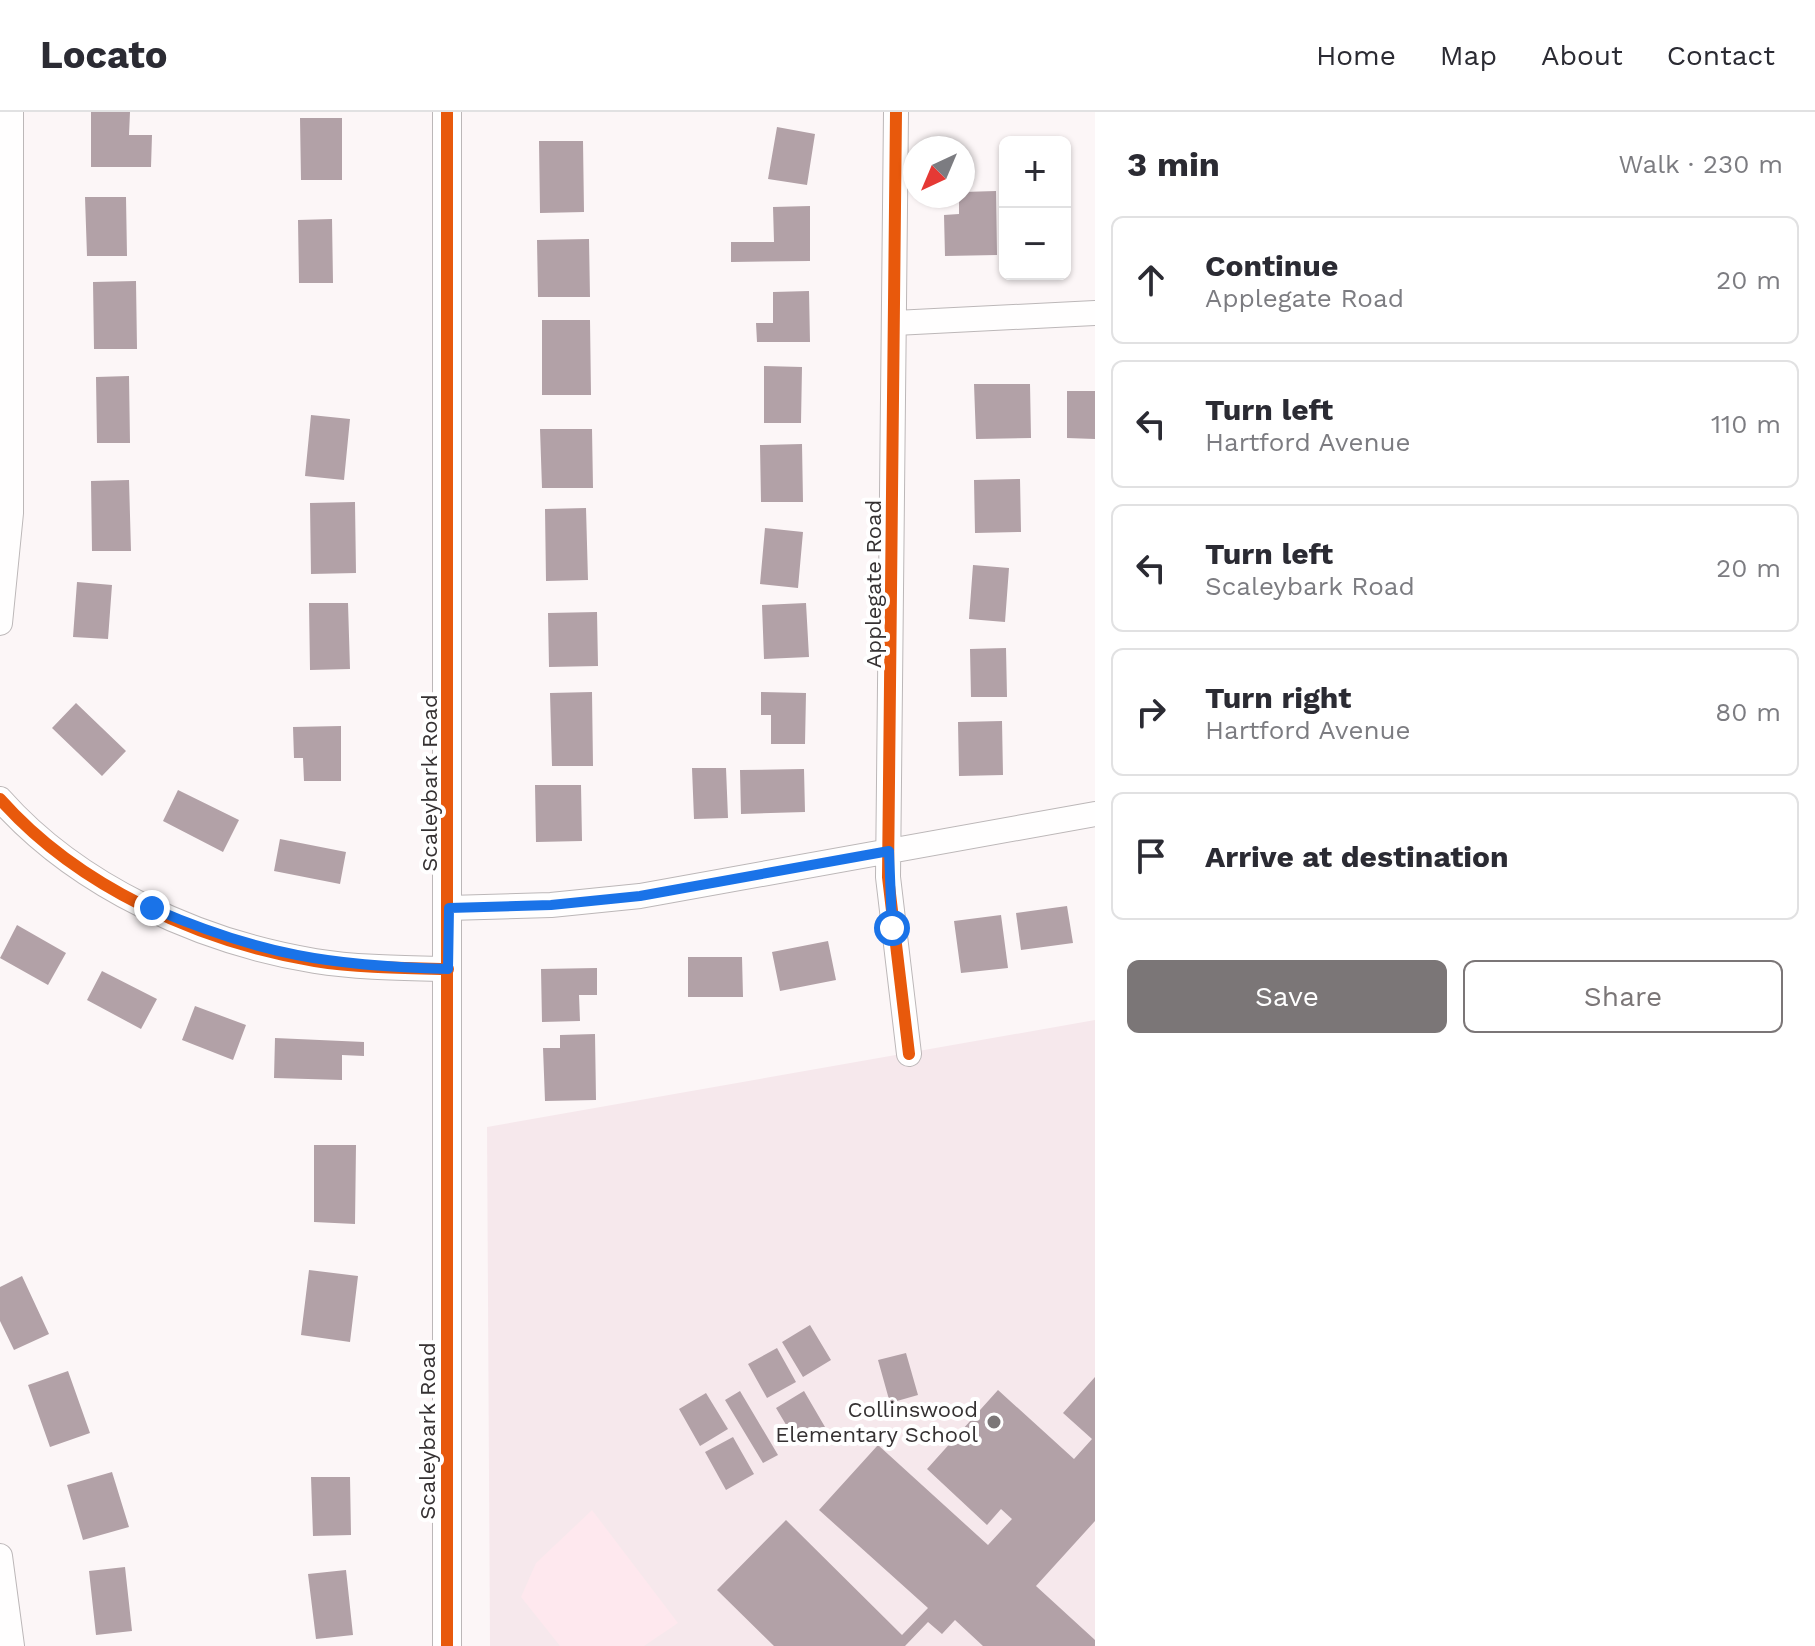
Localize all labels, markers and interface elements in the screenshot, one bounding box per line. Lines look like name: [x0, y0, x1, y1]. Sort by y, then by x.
text: Locato: [40, 33, 168, 77]
text: Home: [1316, 39, 1396, 72]
text: Map: [1440, 39, 1497, 72]
text: About: [1541, 39, 1623, 72]
text: Contact: [1667, 39, 1775, 72]
north arrow: [903, 136, 975, 208]
map controls: [999, 136, 1071, 280]
button: +: [999, 136, 1071, 208]
text: 3 min: [1127, 144, 1220, 184]
text: Walk · 230 m: [1618, 149, 1783, 179]
button: −: [999, 208, 1071, 280]
text: Continue: [1205, 248, 1338, 283]
icon: ahead: [1129, 258, 1173, 302]
text: 20 m: [1716, 265, 1781, 295]
text: Applegate Road: [1205, 283, 1404, 313]
text: Turn left: [1205, 392, 1333, 427]
icon: left: [1129, 402, 1173, 446]
text: 110 m: [1711, 409, 1781, 439]
text: Hartford Avenue: [1205, 427, 1411, 457]
street label: Applegate Road: [861, 500, 886, 668]
text: Turn left: [1205, 536, 1333, 571]
icon: left: [1129, 546, 1173, 590]
text: 20 m: [1716, 553, 1781, 583]
text: Scaleybark Road: [1205, 571, 1415, 601]
text: Turn right: [1205, 680, 1351, 715]
icon: right: [1129, 690, 1173, 734]
street label: Scaleybark Road: [417, 694, 442, 872]
text: 80 m: [1715, 697, 1781, 727]
text: Hartford Avenue: [1205, 715, 1411, 745]
icon: arrive: [1129, 834, 1173, 878]
text: Arrive at destination: [1205, 839, 1509, 874]
route end: [134, 890, 170, 926]
route start: [874, 910, 910, 946]
button: Save: [1127, 960, 1447, 1033]
button: Share: [1463, 960, 1783, 1033]
street label: Scaleybark Road: [415, 1342, 440, 1520]
place label: Collinswood Elementary School: [775, 1397, 978, 1447]
marker: Collinswood Elementary School: [985, 1413, 1003, 1431]

